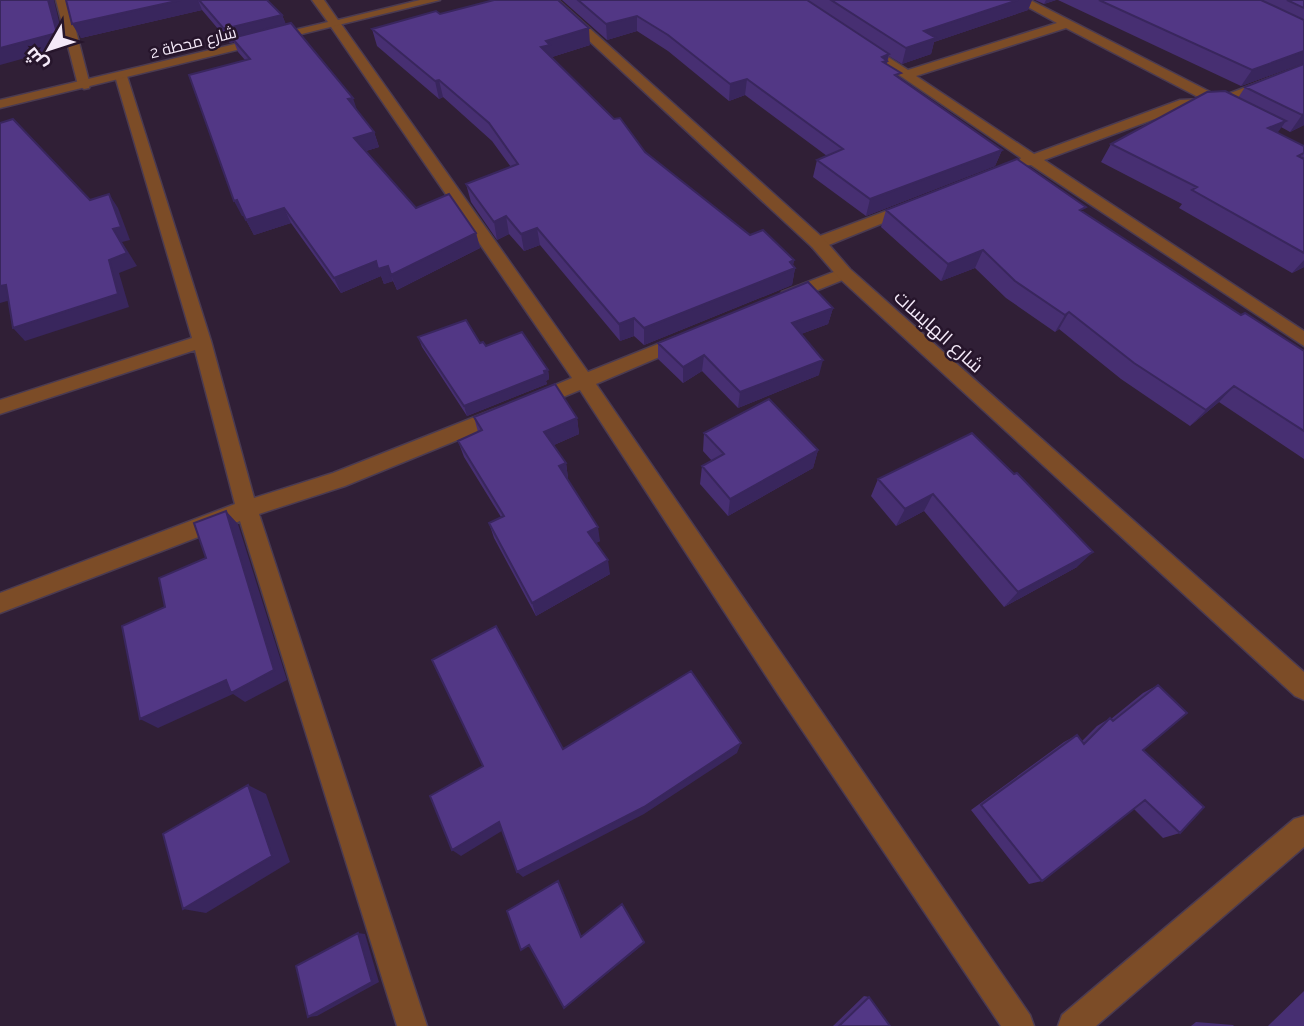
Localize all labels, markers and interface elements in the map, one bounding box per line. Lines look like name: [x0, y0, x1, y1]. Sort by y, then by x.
north arrow: [14, 14, 84, 84]
street label: شارع محطة 2: [148, 23, 239, 64]
text: ش: [20, 43, 53, 76]
street label: شارع الهايسات: [888, 285, 988, 379]

